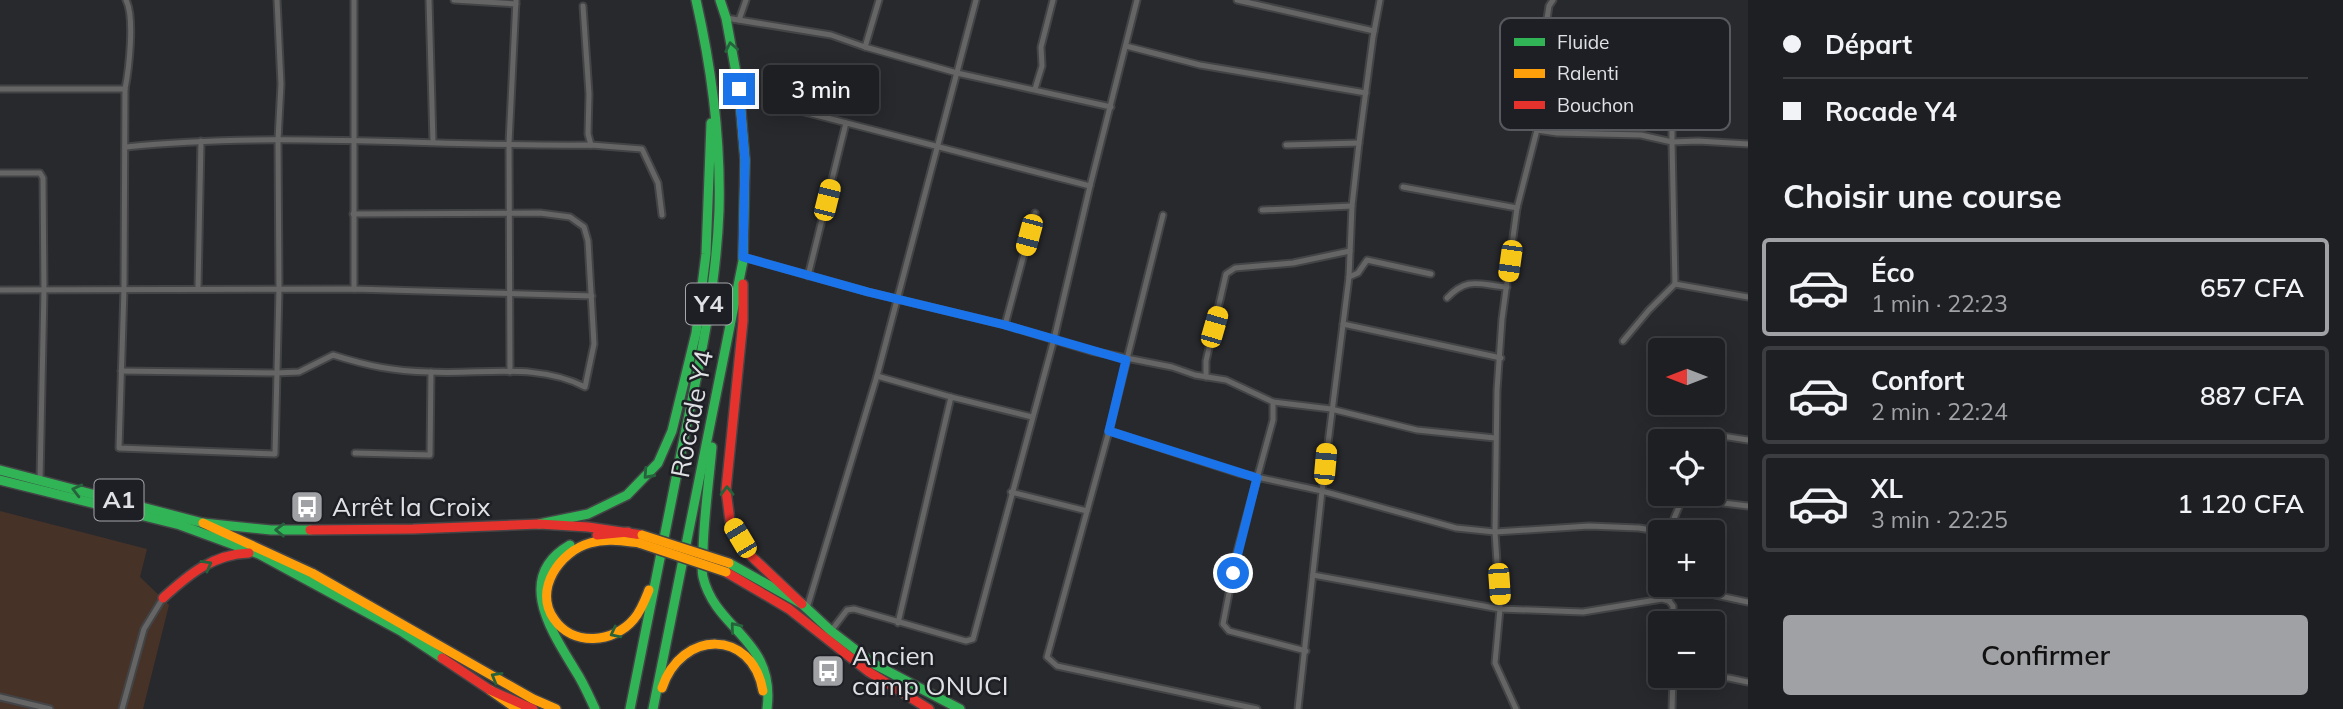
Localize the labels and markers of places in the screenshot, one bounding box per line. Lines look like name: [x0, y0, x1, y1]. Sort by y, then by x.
bus stop icon: Arrêt la Croix: [288, 488, 326, 526]
place label: Arrêt la Croix: [332, 490, 491, 523]
place label: Ancien camp ONUCI: [852, 639, 1009, 702]
bus stop icon: Ancien camp ONUCI: [809, 652, 847, 690]

